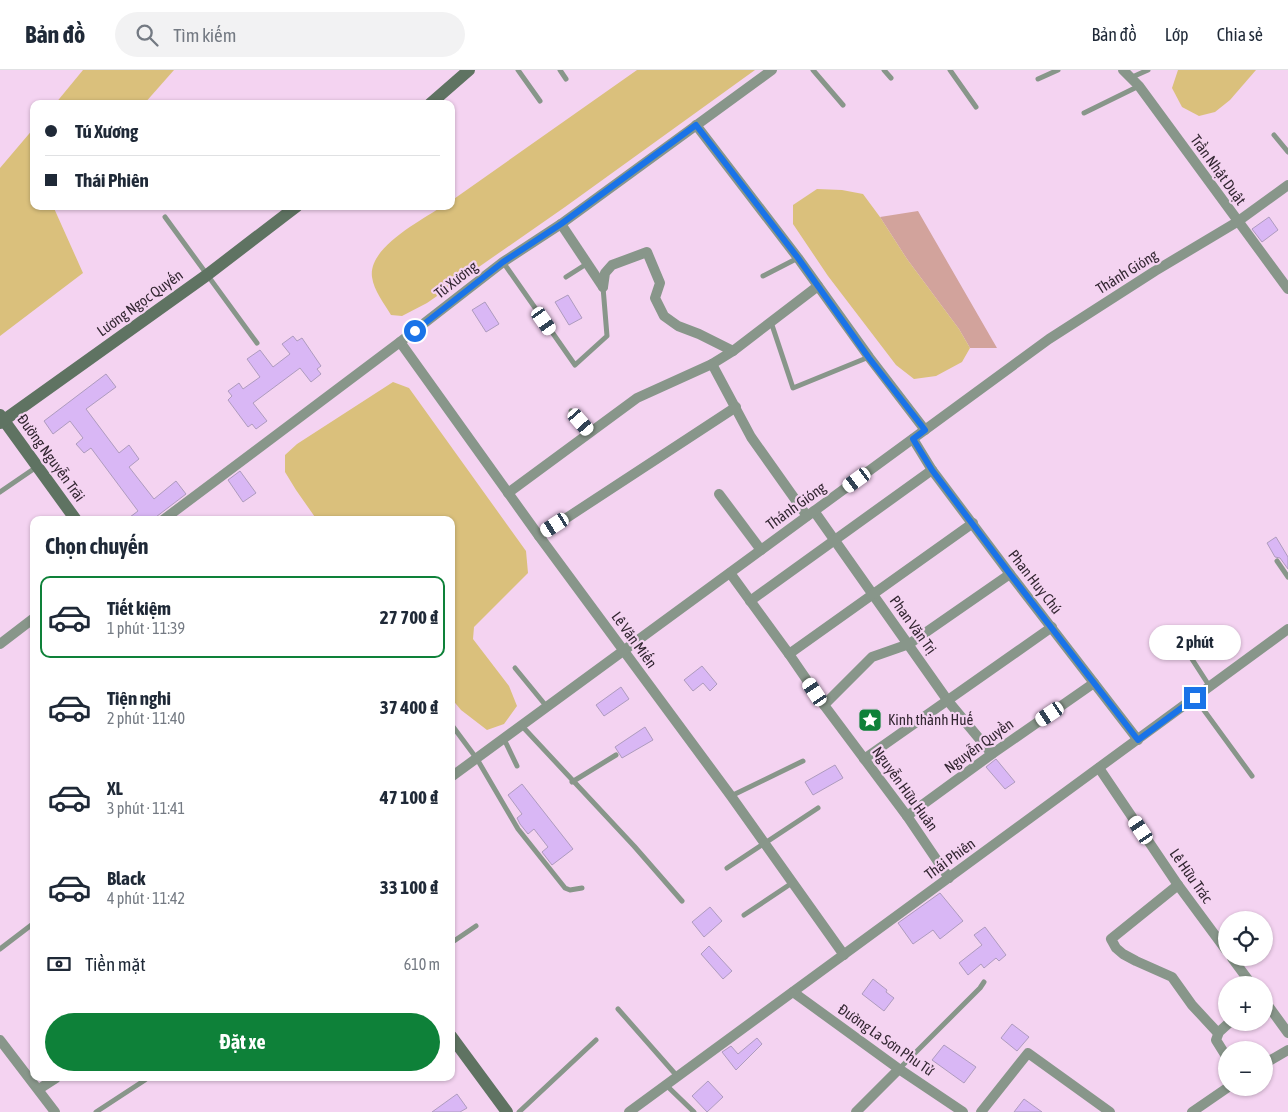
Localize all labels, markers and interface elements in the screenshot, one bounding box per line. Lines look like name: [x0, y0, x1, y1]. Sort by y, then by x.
search box: [115, 12, 465, 57]
text: Bản đồ: [25, 21, 85, 48]
icon: search: [133, 21, 161, 49]
text: Tìm kiếm: [173, 24, 236, 46]
text: Bản đồ: [1091, 24, 1137, 45]
text: Lớp: [1165, 24, 1189, 45]
text: Chia sẻ: [1217, 24, 1263, 45]
text: Tú Xương: [75, 120, 138, 142]
street label: Trần Nhật Duật: [1187, 131, 1250, 208]
text: Thái Phiên: [75, 169, 149, 191]
street label: Thánh Gióng: [1093, 246, 1161, 297]
street label: Tú Xương: [431, 257, 481, 302]
street label: Lương Ngọc Quyến: [94, 266, 186, 339]
car: [529, 304, 558, 338]
route start: [404, 320, 426, 342]
car: [565, 406, 596, 438]
street label: Đường Nguyễn Trãi: [14, 411, 89, 505]
car: [840, 465, 873, 495]
street label: Thánh Gióng: [763, 478, 829, 533]
car: [538, 511, 571, 539]
text: Chọn chuyến: [45, 533, 149, 559]
street label: Phan Huy Chú: [1005, 546, 1066, 617]
street label: Phan Văn Trị: [887, 592, 940, 657]
icon: car: [47, 595, 92, 640]
text: Tiết kiệm: [107, 597, 171, 619]
text: 27 700 ₫: [380, 606, 438, 628]
street label: Lê Văn Miến: [608, 608, 661, 671]
text: 1 phút · 11:39: [107, 619, 185, 637]
callout: 2 phút: [1149, 626, 1241, 660]
text: 2 phút: [1176, 633, 1214, 651]
car: [800, 675, 829, 709]
icon: car: [47, 685, 92, 730]
text: Tiện nghi: [107, 687, 171, 709]
route end: [1184, 687, 1206, 709]
text: 37 400 ₫: [380, 696, 438, 718]
car: [1033, 699, 1066, 729]
place icon: Kinh thành Huế: [857, 707, 883, 733]
text: 2 phút · 11:40: [107, 709, 185, 727]
place label: Kinh thành Huế: [888, 711, 974, 728]
street label: Nguyễn Quyền: [941, 715, 1016, 776]
street label: Nguyễn Hữu Huân: [869, 743, 942, 834]
icon: car: [47, 775, 92, 820]
text: XL: [107, 777, 123, 799]
text: 47 100 ₫: [380, 786, 438, 808]
text: 3 phút · 11:41: [107, 799, 185, 817]
car: [1126, 813, 1155, 847]
street label: Thái Phiên: [921, 835, 978, 883]
street label: Lê Hữu Trác: [1167, 845, 1216, 906]
icon: car: [47, 865, 92, 910]
text: Black: [107, 867, 145, 889]
text: 33 100 ₫: [380, 876, 438, 898]
text: 4 phút · 11:42: [107, 889, 185, 907]
map controls: [1218, 911, 1273, 1096]
button: locate: [1218, 911, 1273, 966]
icon: cash: [45, 950, 73, 978]
text: Tiền mặt: [85, 953, 146, 975]
text: 610 m: [404, 955, 440, 973]
button: +: [1218, 976, 1273, 1031]
street label: Đường La Sơn Phu Tử: [835, 1000, 938, 1079]
button: Đặt xe: [45, 1013, 440, 1071]
button: −: [1218, 1041, 1273, 1096]

